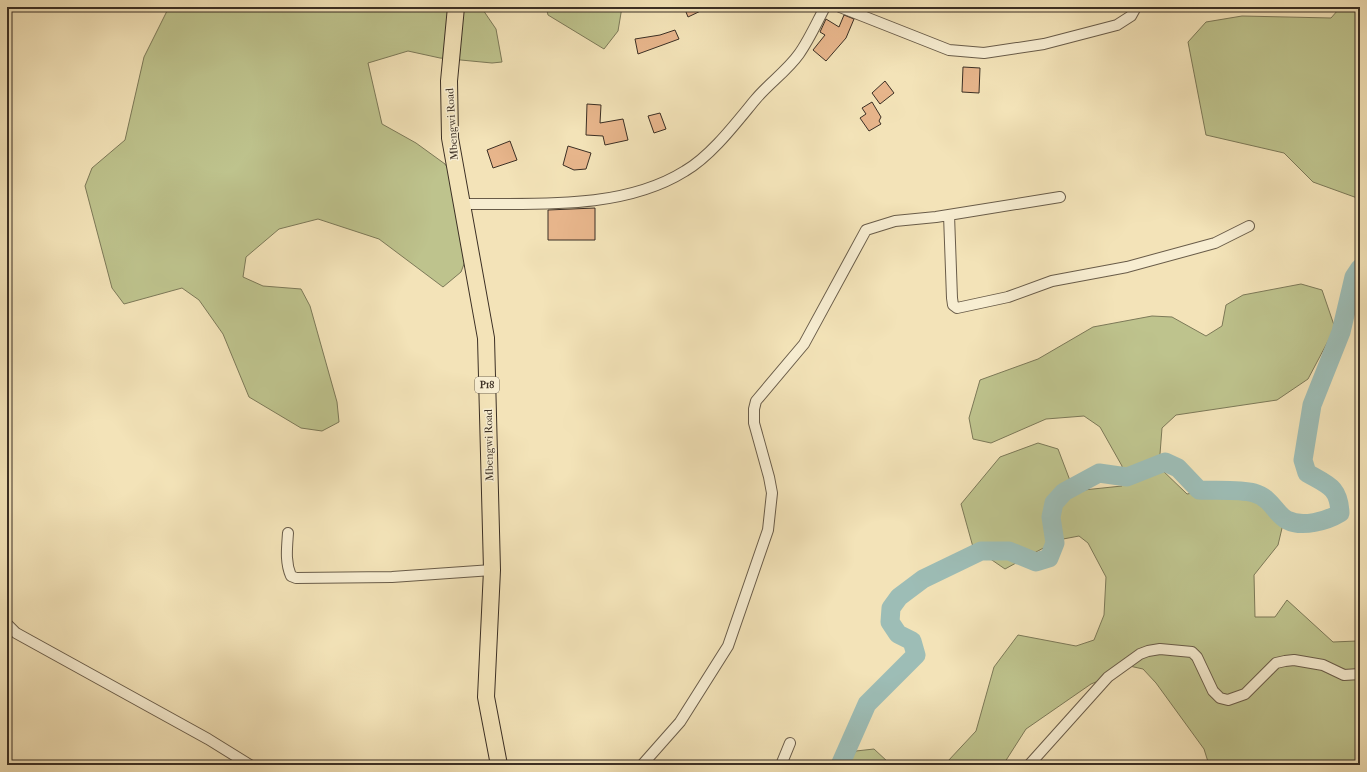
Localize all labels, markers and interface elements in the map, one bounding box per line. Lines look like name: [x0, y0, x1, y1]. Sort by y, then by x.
street label: Mbengwi Road: [443, 87, 461, 160]
road number: P18: [475, 377, 499, 393]
street label: Mbengwi Road: [482, 408, 496, 481]

